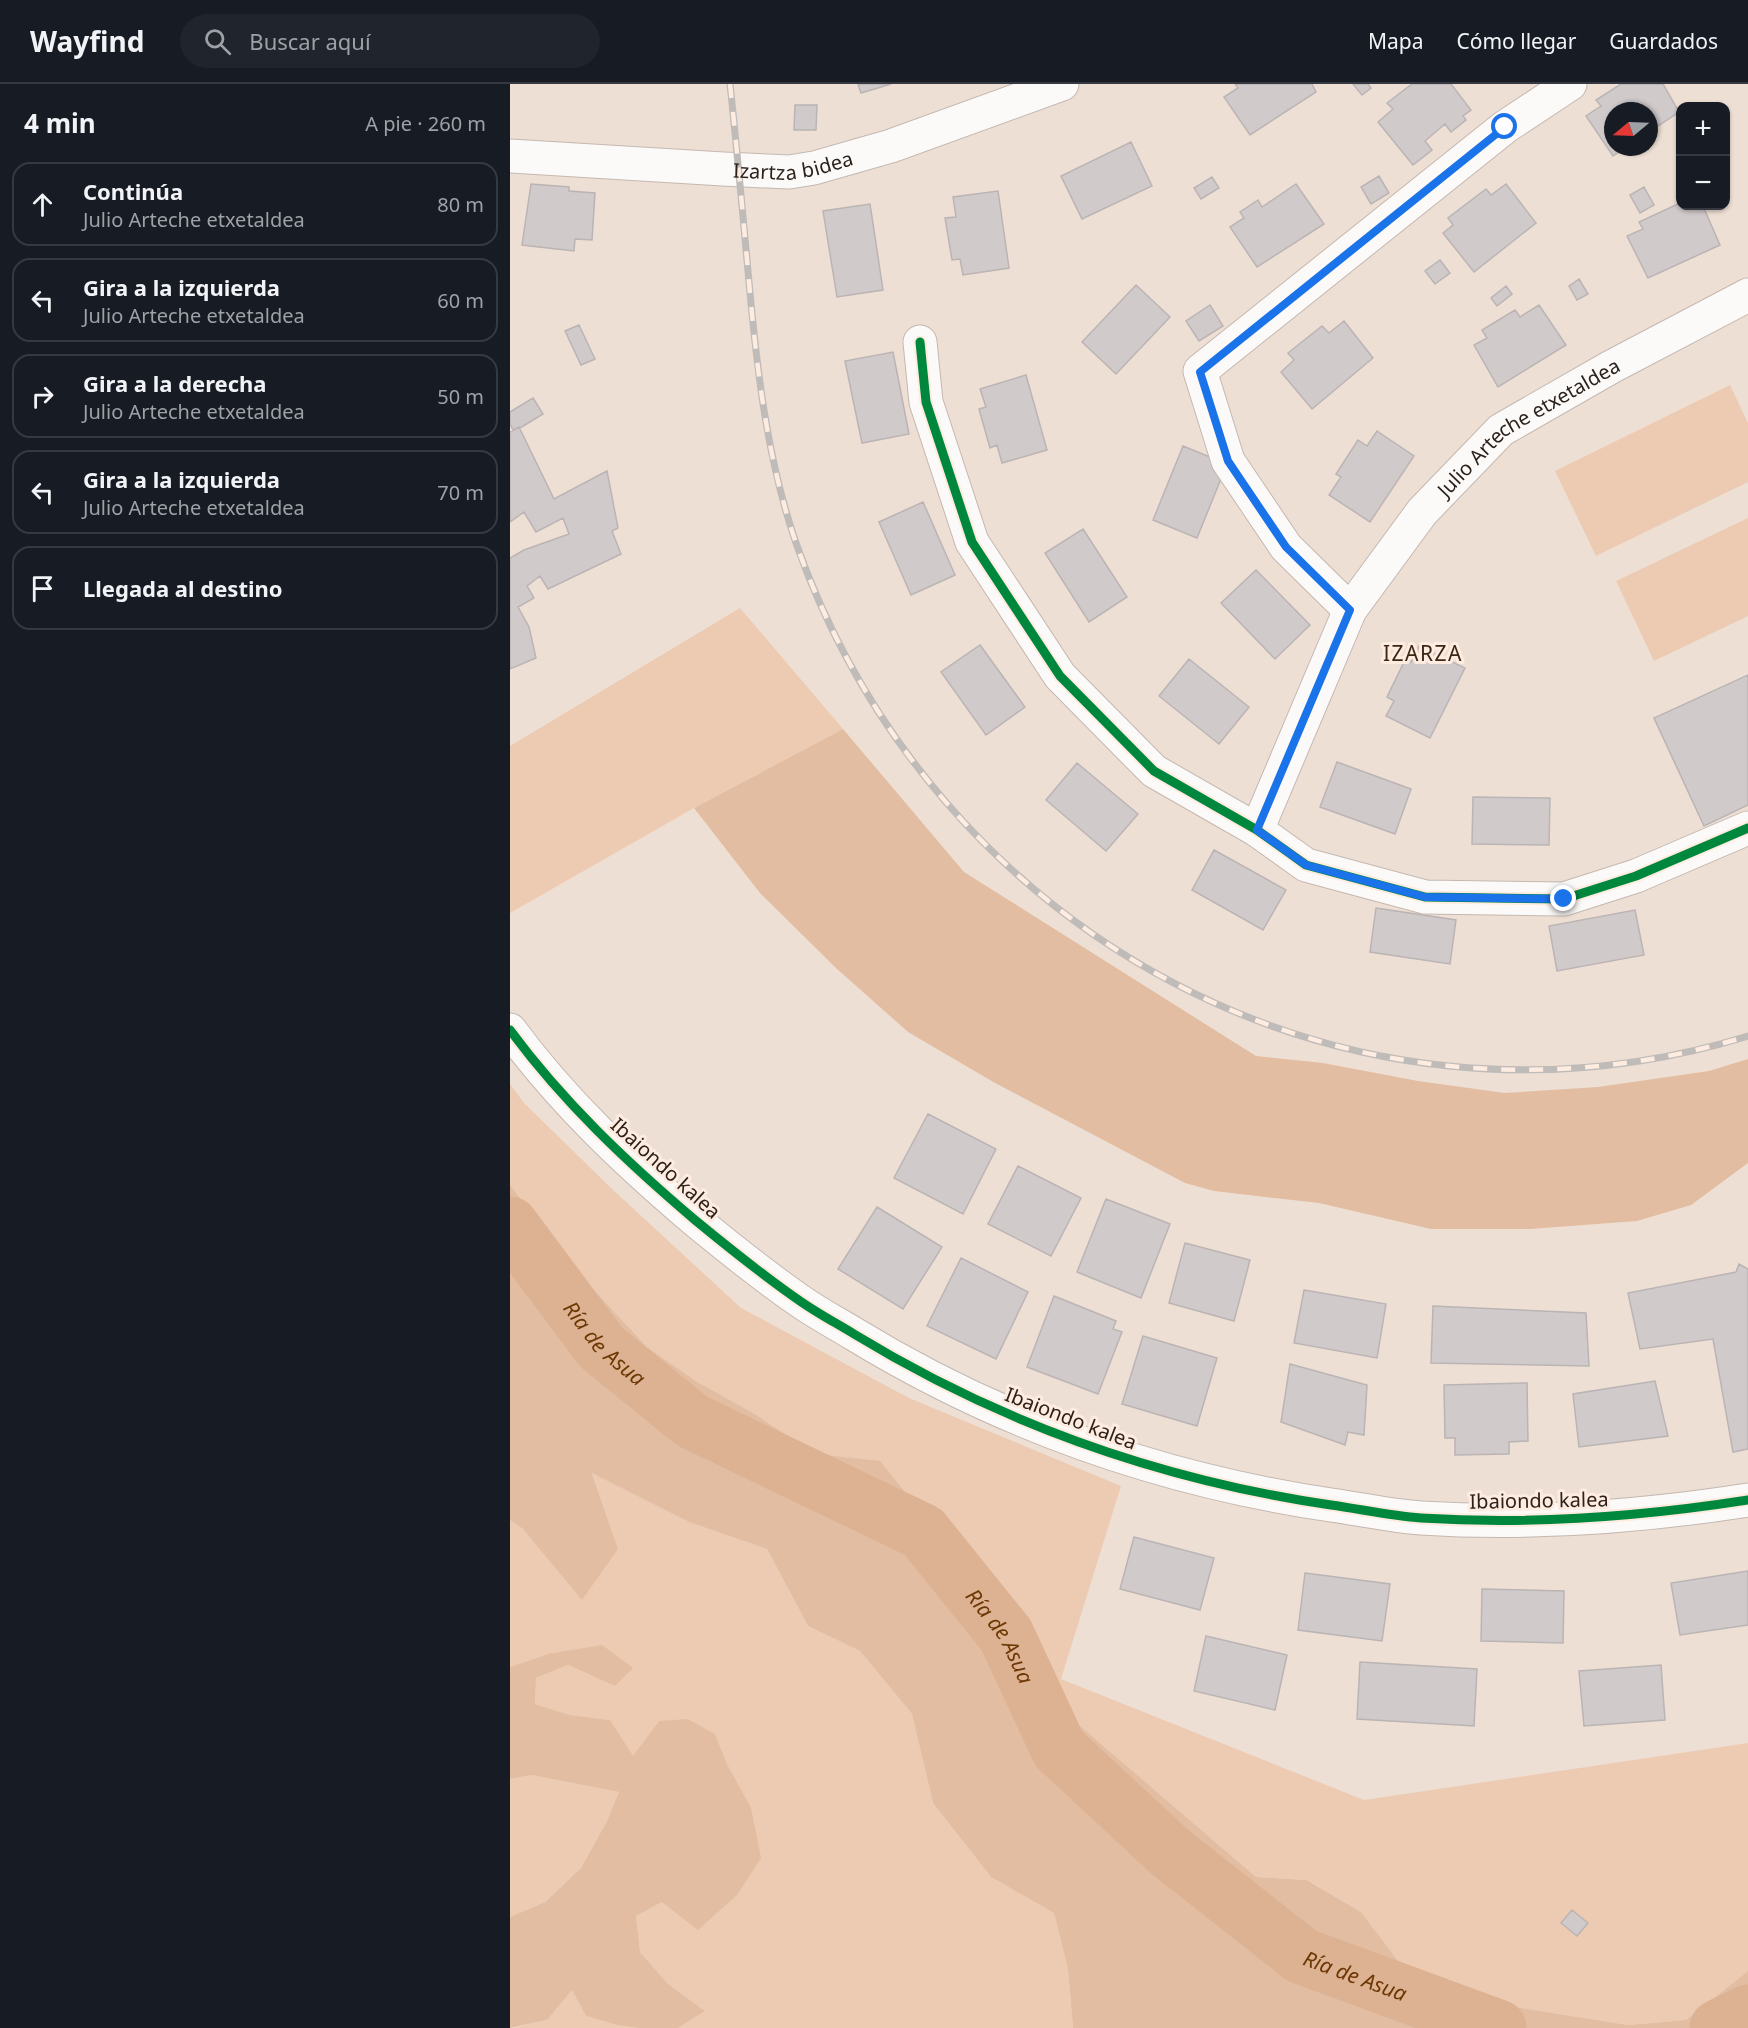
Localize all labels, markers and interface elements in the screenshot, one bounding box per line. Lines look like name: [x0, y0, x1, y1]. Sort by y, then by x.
search box: [180, 14, 600, 68]
text: Wayfind: [30, 22, 144, 60]
icon: search: [201, 25, 234, 58]
text: Buscar aquí: [249, 26, 371, 56]
text: Mapa: [1368, 27, 1423, 55]
text: Cómo llegar: [1456, 27, 1576, 55]
text: Guardados: [1609, 27, 1718, 55]
north arrow: [1604, 102, 1658, 156]
map controls: [1676, 102, 1730, 210]
button: +: [1676, 102, 1730, 156]
text: 4 min: [24, 105, 96, 141]
text: A pie · 260 m: [365, 110, 486, 137]
route start: [1491, 113, 1517, 139]
street label: Izartza bidea: [732, 144, 856, 186]
button: −: [1676, 156, 1730, 210]
text: Continúa: [83, 176, 183, 206]
icon: ahead: [26, 188, 59, 221]
text: 80 m: [437, 191, 484, 218]
text: Julio Arteche etxetaldea: [83, 206, 305, 233]
text: Gira a la izquierda: [83, 272, 280, 302]
icon: left: [26, 284, 59, 317]
text: 60 m: [437, 287, 484, 314]
text: Julio Arteche etxetaldea: [83, 302, 305, 329]
street label: Julio Arteche etxetaldea: [1429, 351, 1624, 504]
text: Gira a la derecha: [83, 368, 267, 398]
icon: right: [26, 380, 59, 413]
text: 50 m: [437, 383, 484, 410]
text: Julio Arteche etxetaldea: [83, 398, 305, 425]
text: Gira a la izquierda: [83, 464, 280, 494]
icon: left: [26, 476, 59, 509]
text: 70 m: [437, 479, 484, 506]
text: Julio Arteche etxetaldea: [83, 494, 305, 521]
icon: arrive: [26, 572, 59, 605]
text: Llegada al destino: [83, 573, 283, 603]
district label: IZARZA: [1383, 639, 1463, 667]
route end: [1550, 885, 1576, 911]
street label: Ibaiondo kalea: [605, 1111, 727, 1225]
water label: Ría de Asua: [557, 1295, 652, 1392]
street label: Ibaiondo kalea: [1001, 1380, 1141, 1456]
street label: Ibaiondo kalea: [1469, 1485, 1609, 1515]
water label: Ría de Asua: [960, 1583, 1041, 1688]
water label: Ría de Asua: [1300, 1944, 1411, 2007]

